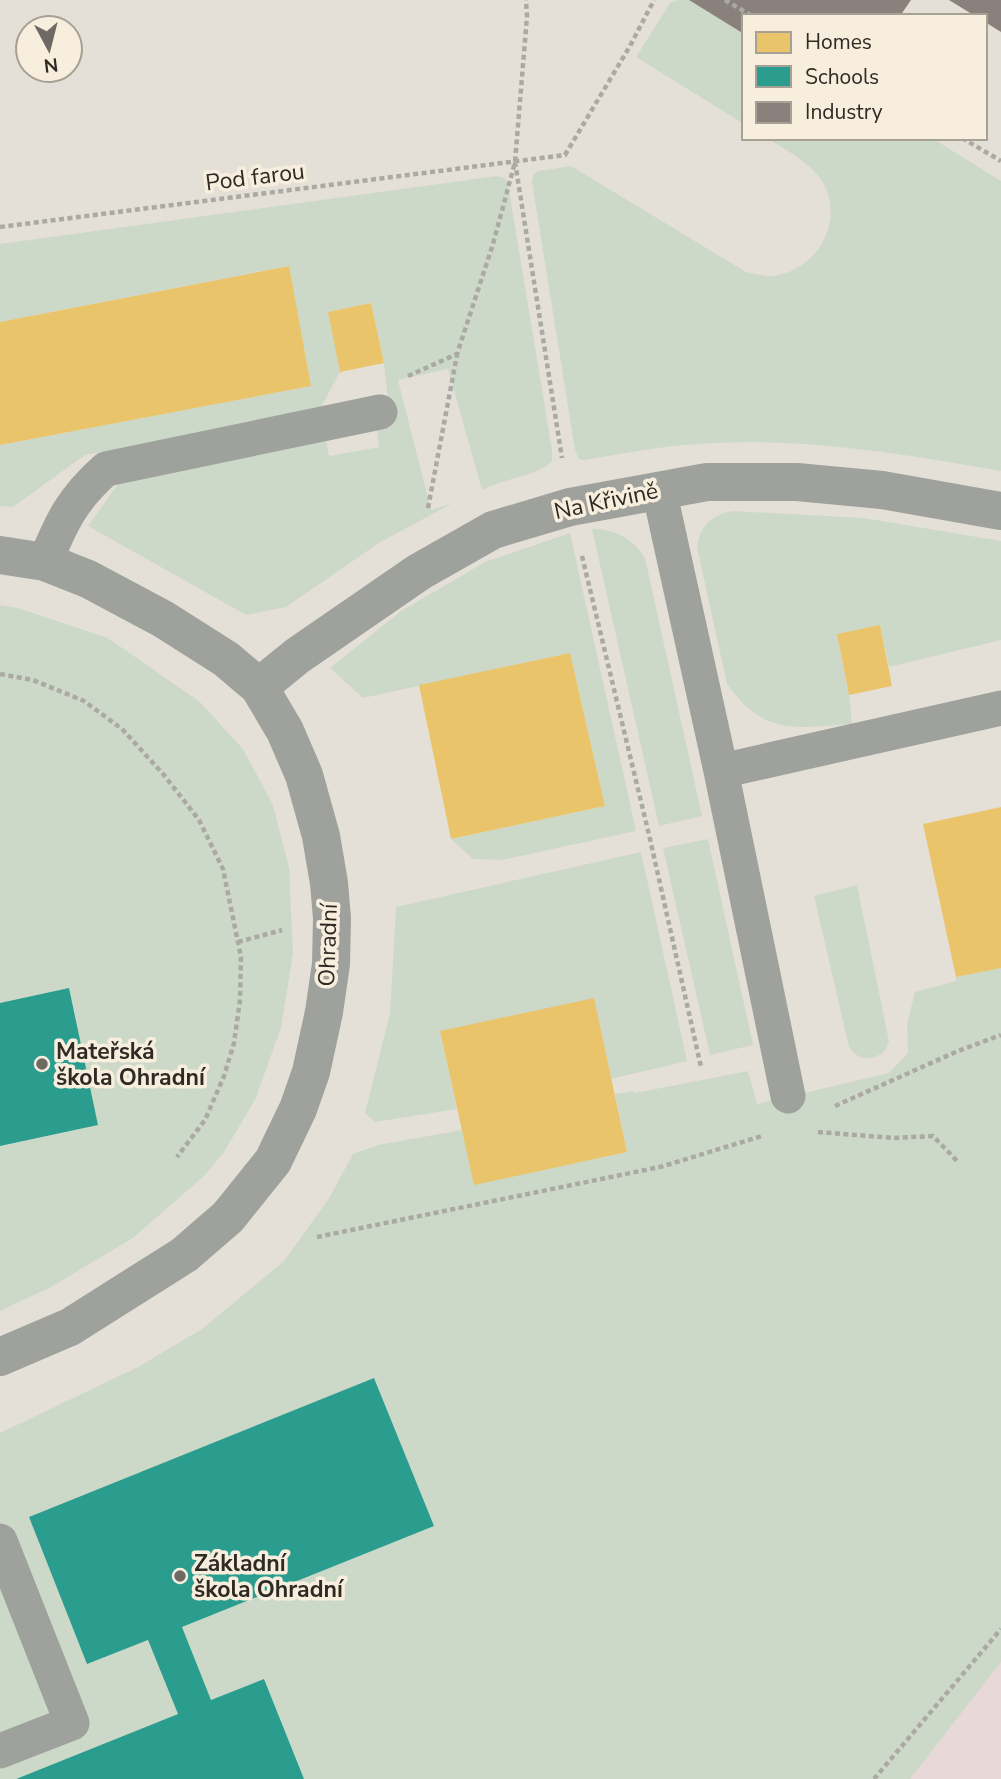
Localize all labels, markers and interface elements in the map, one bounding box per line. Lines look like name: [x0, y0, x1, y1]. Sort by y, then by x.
north arrow: [14, 14, 84, 84]
legend: [742, 14, 987, 140]
text: Homes: [805, 28, 872, 56]
text: N: [42, 51, 60, 79]
text: Schools: [805, 63, 879, 91]
text: Industry: [805, 98, 883, 126]
street label: Pod farou: [204, 156, 306, 198]
street label: Na Křivině: [551, 475, 661, 527]
street label: Ohradní: [311, 901, 345, 987]
place label: Mateřská škola Ohradní: [56, 1036, 207, 1093]
marker: Mateřská škola Ohradní: [34, 1056, 50, 1072]
place label: Základní škola Ohradní: [194, 1548, 345, 1605]
marker: Základní škola Ohradní: [172, 1568, 188, 1584]

